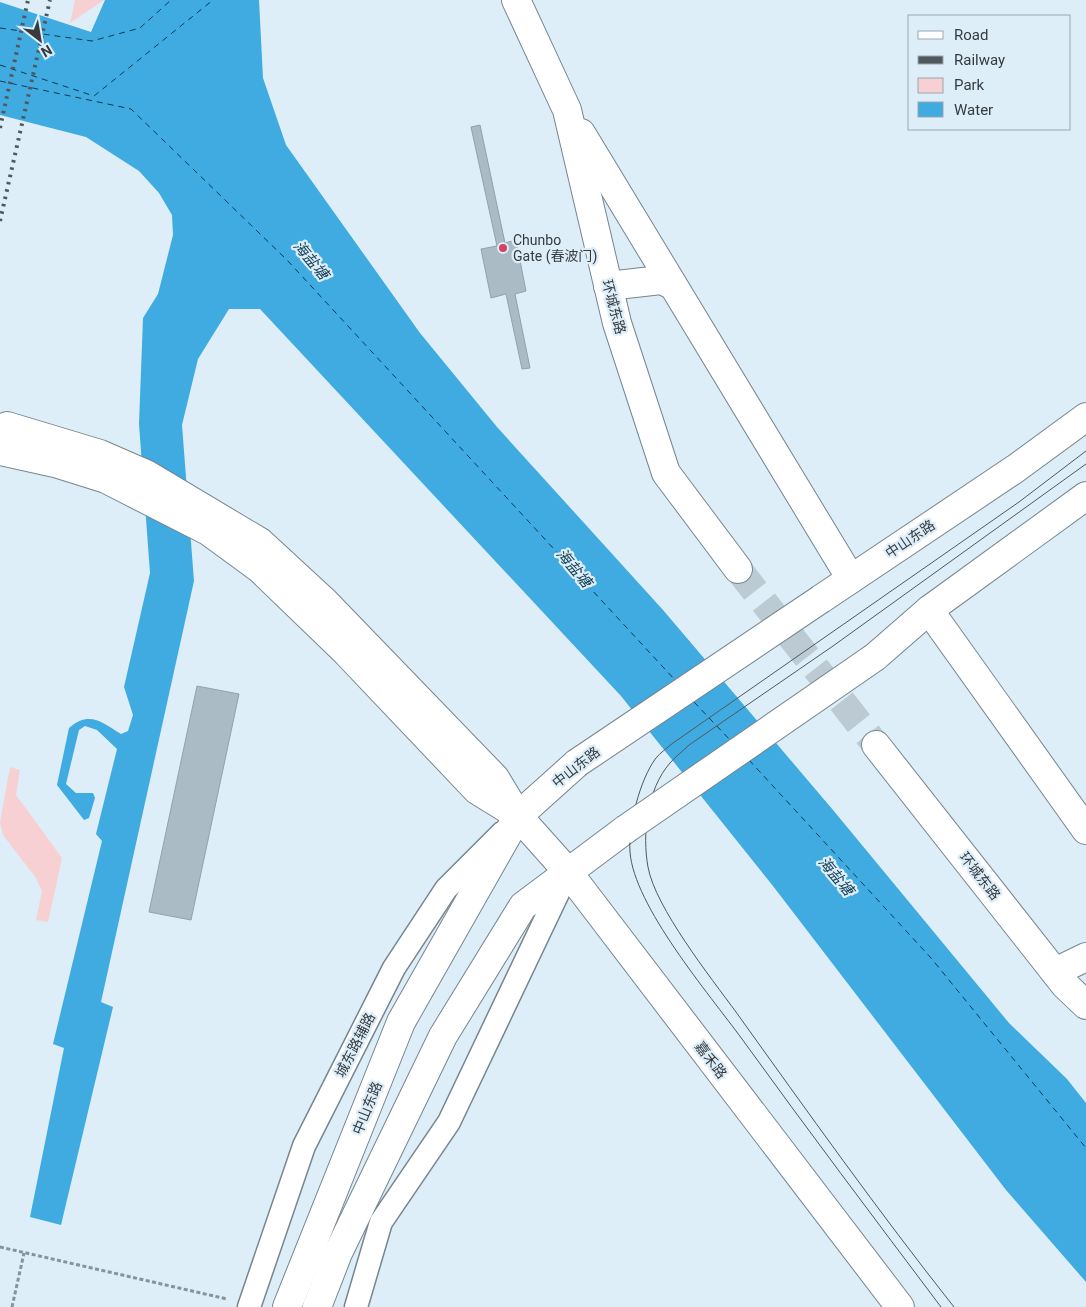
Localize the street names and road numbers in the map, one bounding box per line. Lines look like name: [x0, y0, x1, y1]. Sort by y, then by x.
street label: 环城东路: [599, 278, 629, 336]
street label: 中山东路: [882, 517, 938, 561]
street label: 中山东路: [549, 743, 603, 791]
street label: 环城东路: [956, 849, 1004, 903]
street label: 城东路辅路: [332, 1010, 378, 1080]
street label: 嘉禾路: [692, 1038, 730, 1082]
street label: 中山东路: [349, 1079, 385, 1137]

